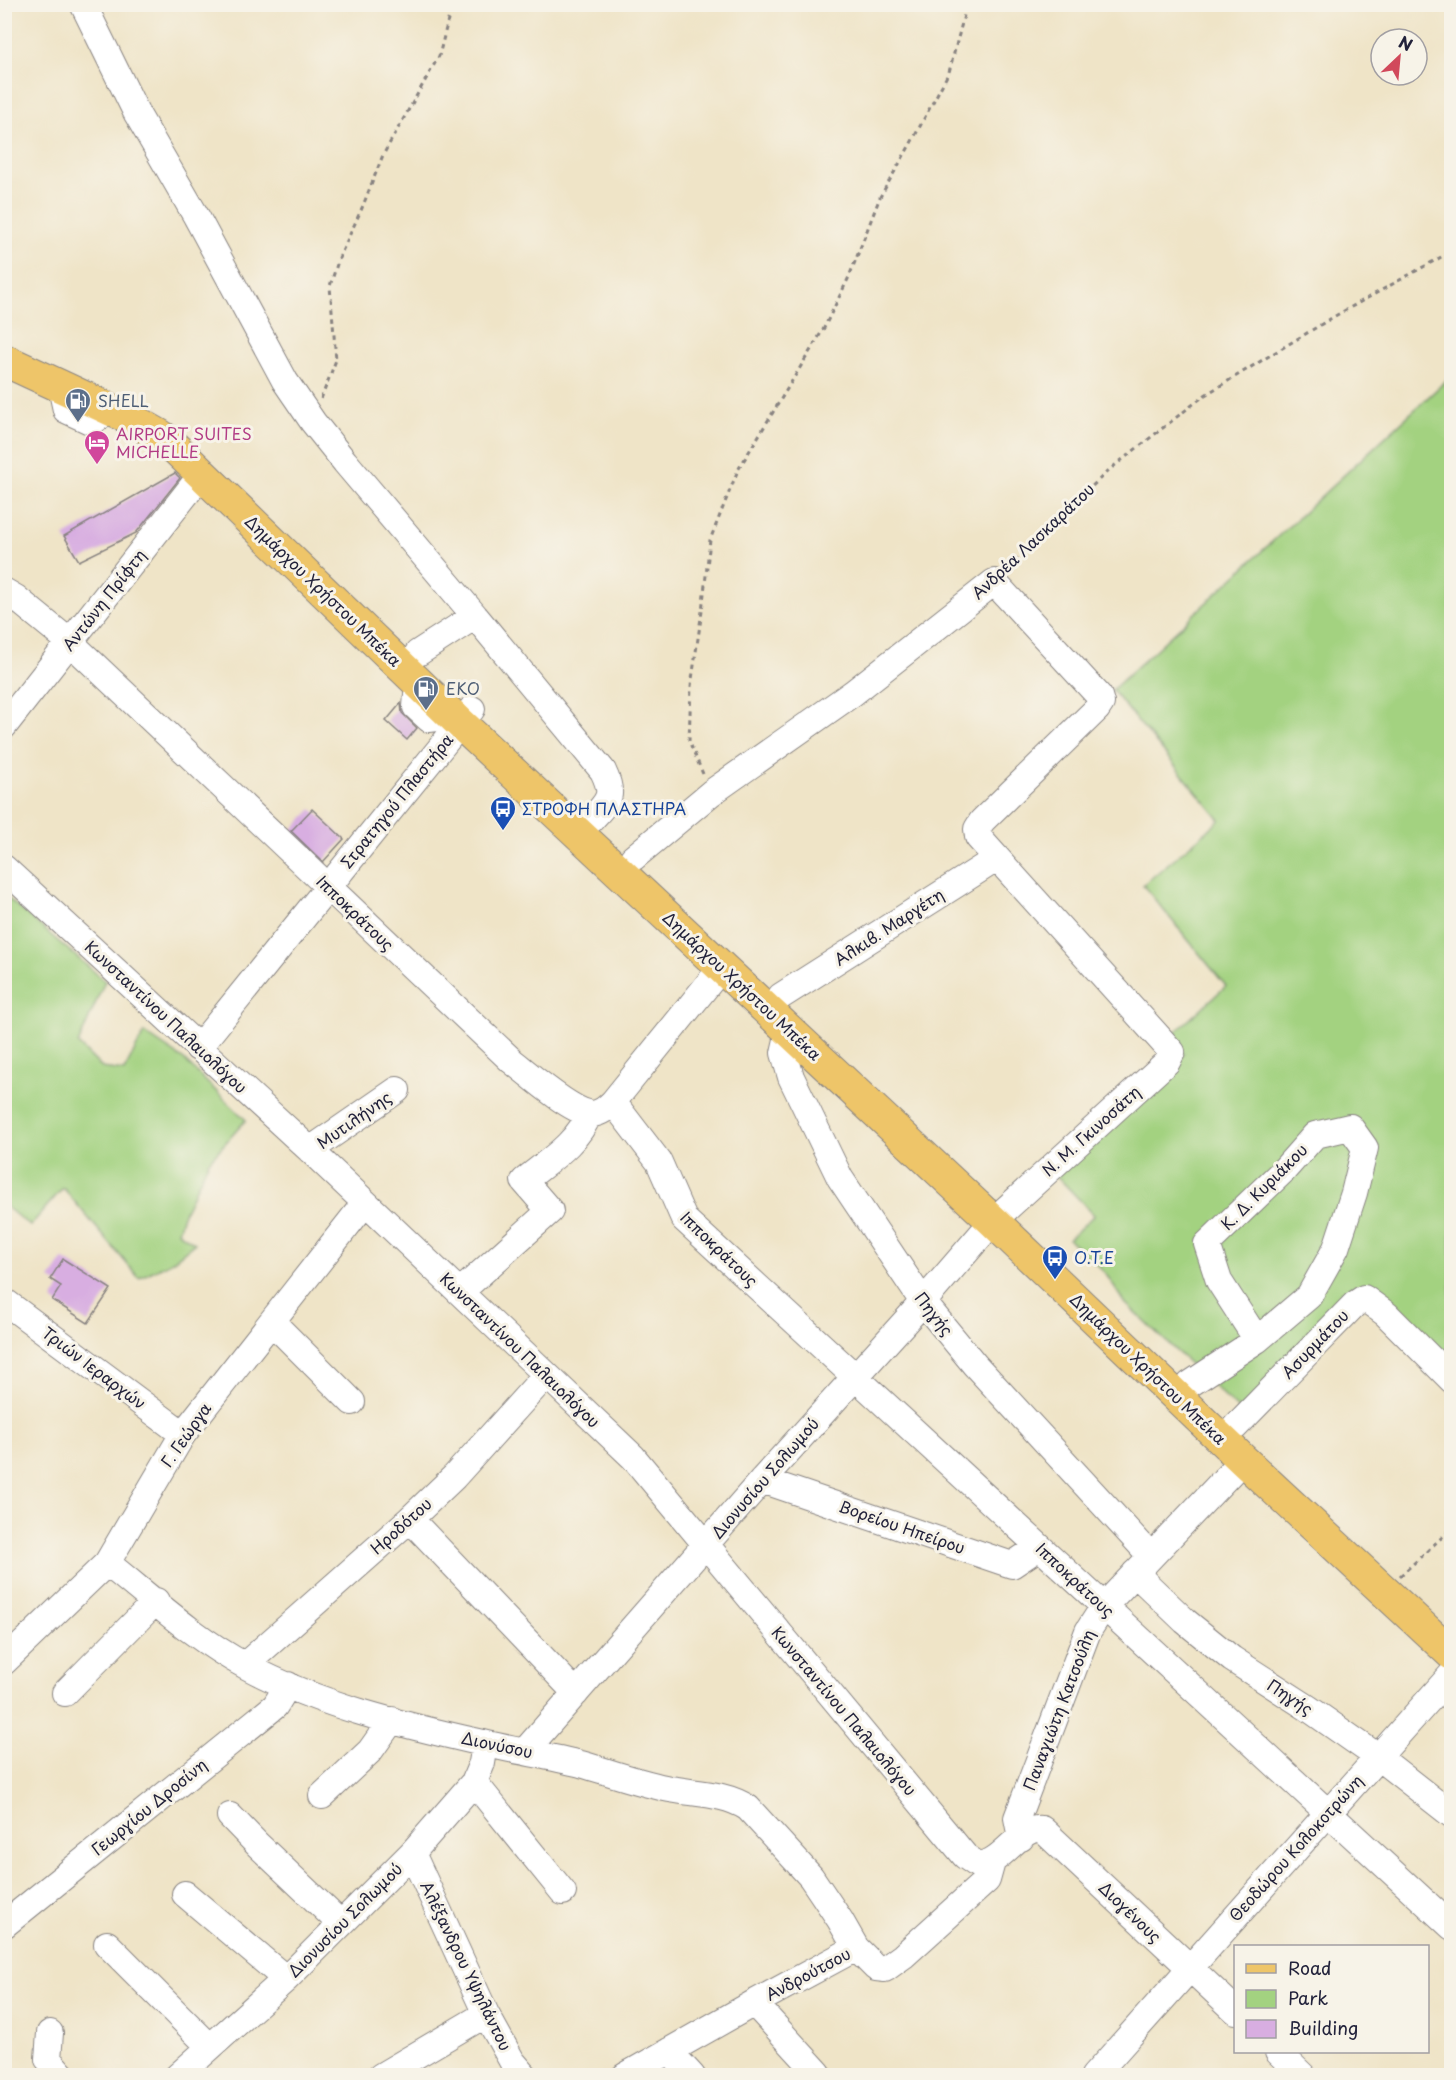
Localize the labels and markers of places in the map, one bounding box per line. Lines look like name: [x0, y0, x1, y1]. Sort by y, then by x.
fuel station icon: SHELL: [63, 386, 93, 424]
place label: SHELL: [98, 388, 149, 412]
place label: AIRPORT SUITES MICHELLE: [116, 421, 252, 463]
hotel icon: AIRPORT SUITES MICHELLE: [82, 428, 112, 466]
fuel station icon: ΕΚΟ: [411, 674, 441, 712]
place label: ΕΚΟ: [446, 676, 480, 700]
bus stop icon: ΣΤΡΟΦΗ ΠΛΑΣΤΗΡΑ: [488, 794, 518, 832]
place label: ΣΤΡΟΦΗ ΠΛΑΣΤΗΡΑ: [522, 796, 686, 820]
bus stop icon: Ο.Τ.Ε: [1040, 1243, 1070, 1281]
place label: Ο.Τ.Ε: [1074, 1245, 1114, 1269]

